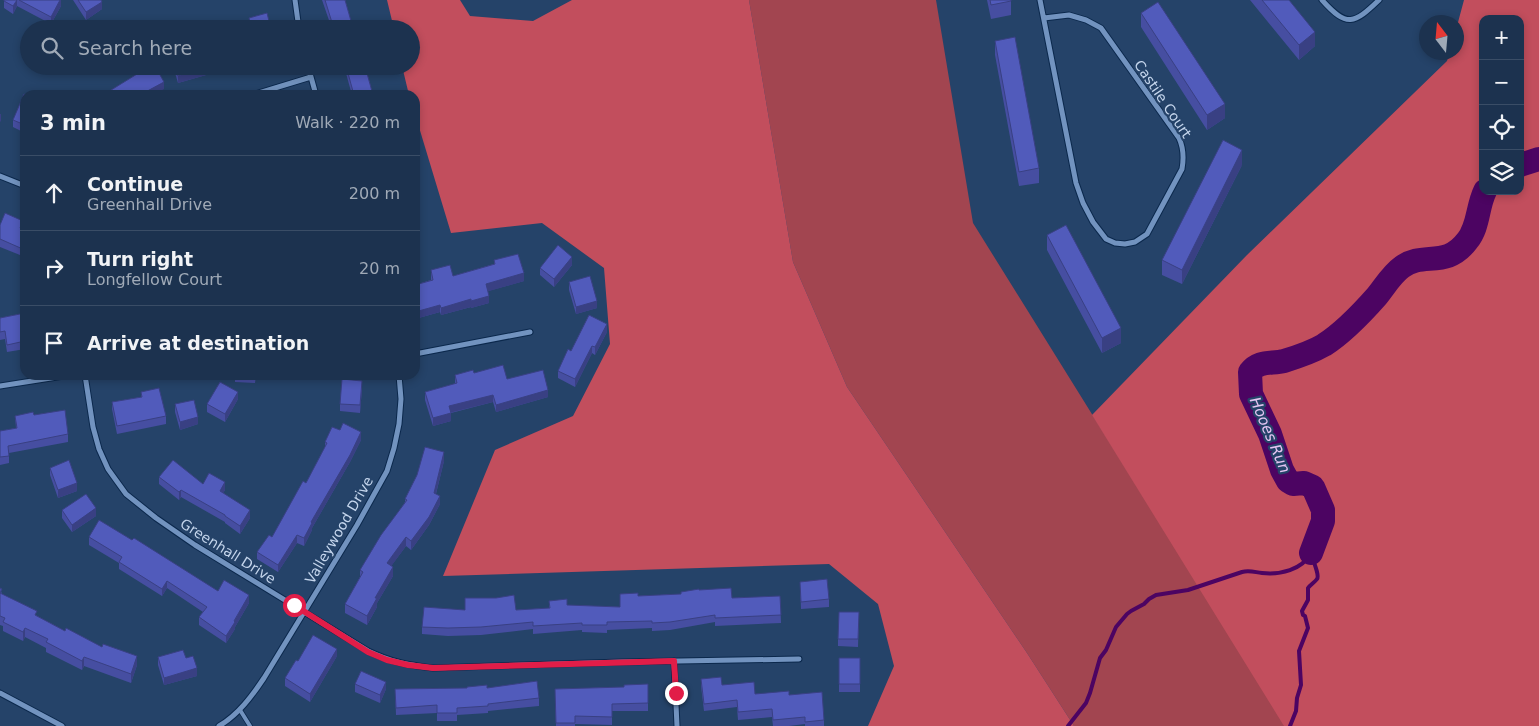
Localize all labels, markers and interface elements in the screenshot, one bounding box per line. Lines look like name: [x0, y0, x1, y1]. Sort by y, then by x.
north arrow: [1419, 15, 1464, 60]
map controls: [1479, 15, 1524, 195]
button: +: [1479, 15, 1524, 60]
search box: [20, 20, 420, 75]
icon: search: [38, 34, 66, 62]
text: Search here: [78, 37, 192, 59]
street label: Castile Court: [1131, 57, 1195, 141]
button: −: [1479, 60, 1524, 105]
button: locate: [1479, 105, 1524, 150]
text: 3 min: [40, 111, 106, 135]
text: Walk · 220 m: [295, 113, 400, 132]
button: layers: [1479, 150, 1524, 195]
text: Continue: [87, 173, 183, 195]
icon: ahead: [40, 179, 68, 207]
text: 200 m: [349, 184, 400, 203]
text: Greenhall Drive: [87, 195, 212, 214]
text: Turn right: [87, 248, 193, 270]
icon: right: [40, 254, 68, 282]
text: 20 m: [359, 259, 400, 278]
text: Longfellow Court: [87, 270, 222, 289]
icon: arrive: [40, 329, 68, 357]
text: Arrive at destination: [87, 332, 309, 354]
water label: Hooes Run: [1246, 394, 1294, 476]
street label: Valleywood Drive: [302, 474, 376, 586]
street label: Greenhall Drive: [177, 515, 279, 587]
route start: [283, 594, 306, 617]
route end: [665, 682, 688, 705]

